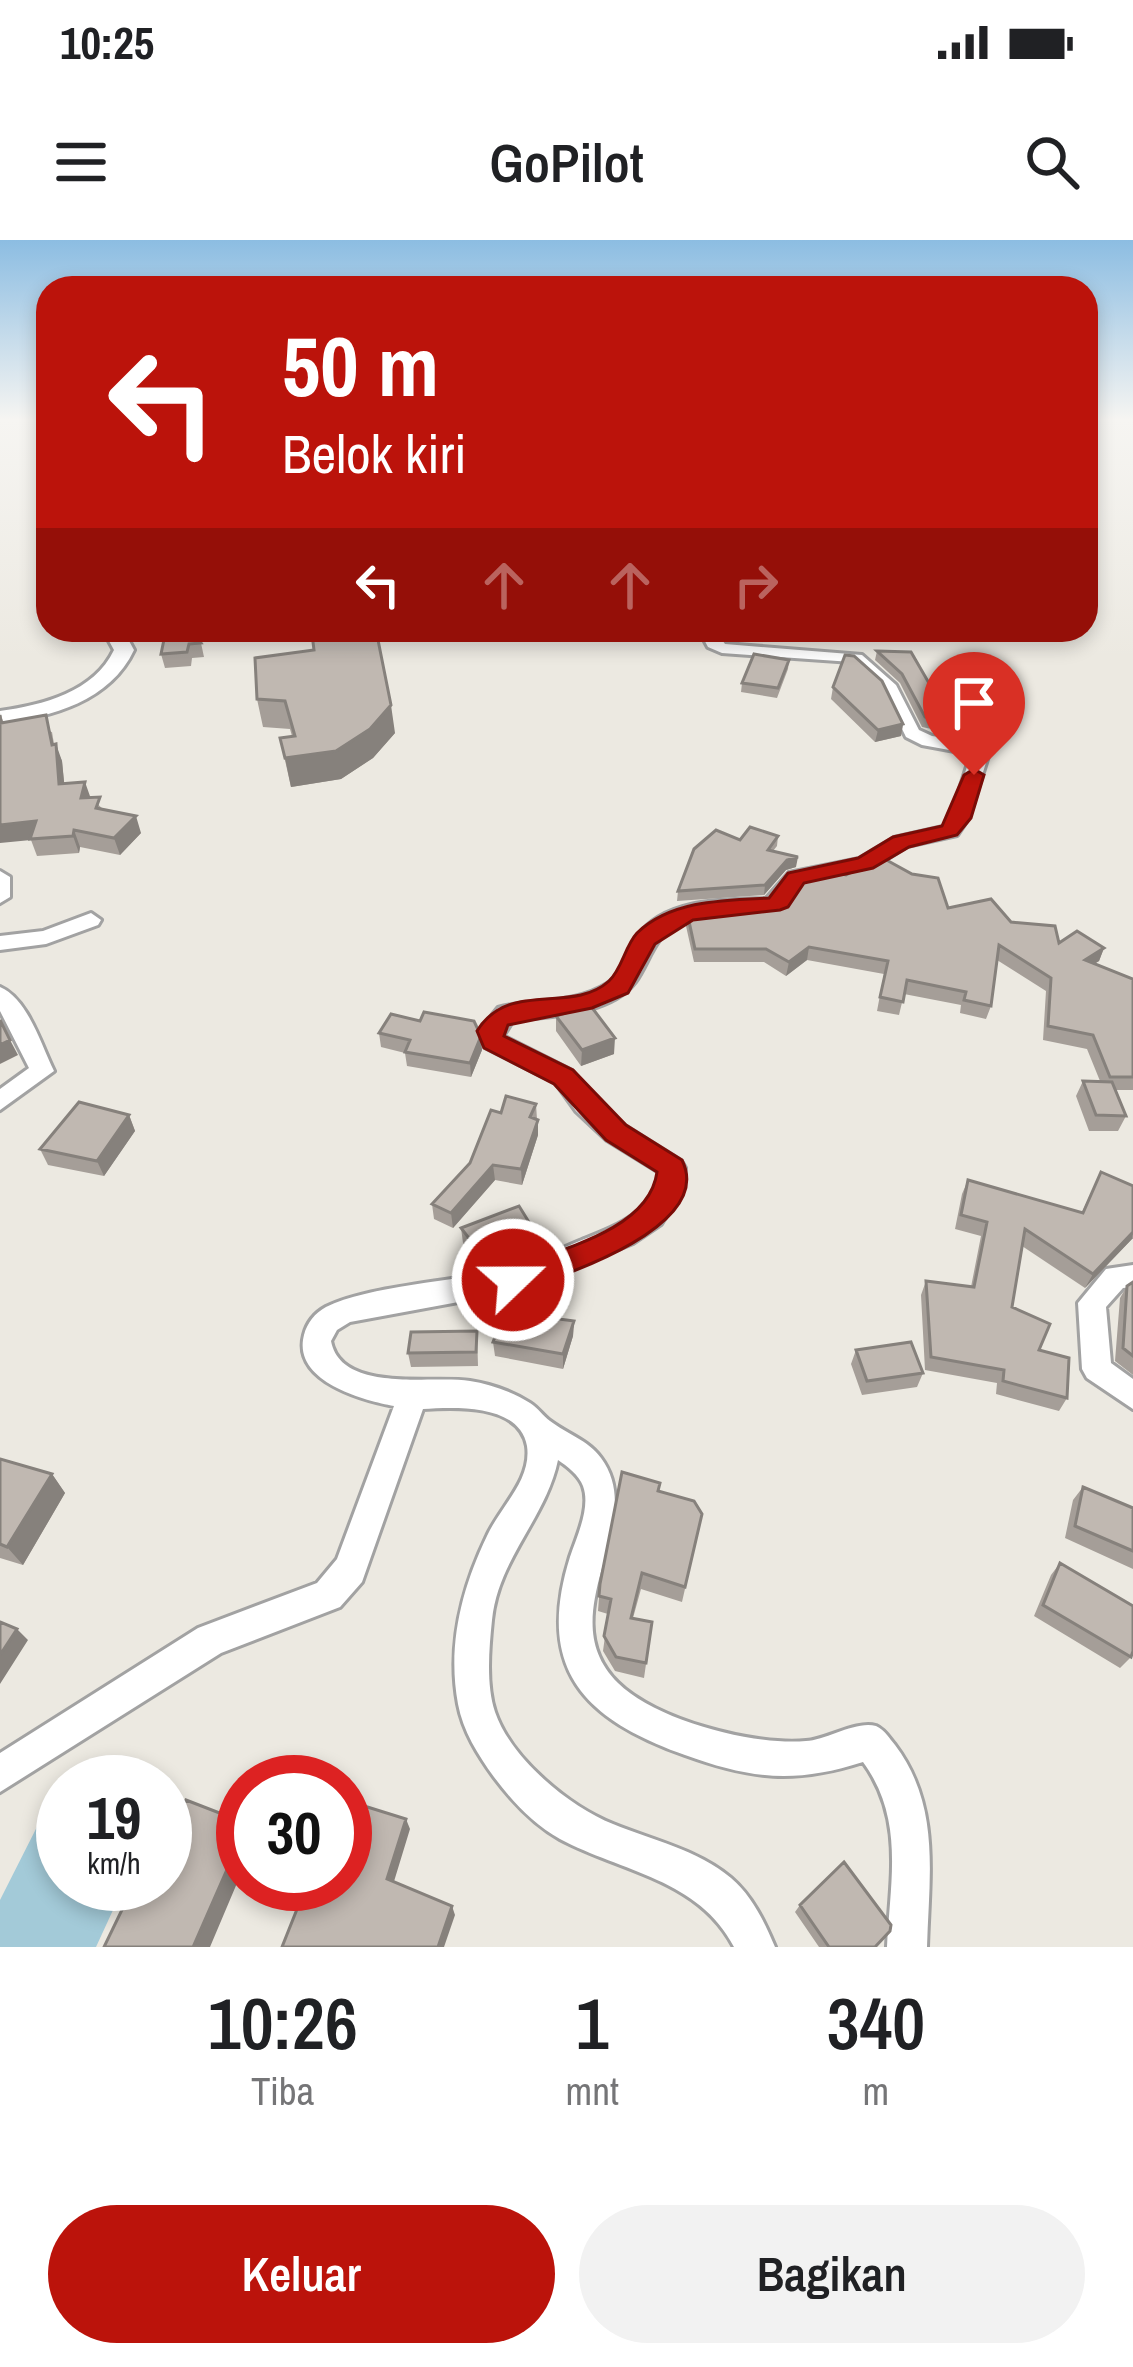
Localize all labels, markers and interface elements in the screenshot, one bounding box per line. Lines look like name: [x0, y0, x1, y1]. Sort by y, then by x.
text: 10:25: [60, 12, 154, 73]
text: GoPilot: [489, 126, 644, 199]
icon: menu: [48, 129, 114, 195]
icon: search: [1019, 129, 1085, 195]
text: 50 m: [282, 309, 439, 422]
icon: left: [84, 324, 240, 480]
text: Belok kiri: [282, 417, 467, 490]
icon: left: [345, 552, 411, 618]
icon: ahead: [471, 552, 537, 618]
icon: ahead: [597, 552, 663, 618]
icon: right: [723, 552, 789, 618]
pin: [923, 652, 1025, 775]
icon: arrive: [941, 670, 1007, 736]
position arrow: [450, 1217, 576, 1343]
speed limit sign: 30: [216, 1755, 372, 1911]
text: 19: [87, 1777, 141, 1858]
text: km/h: [87, 1843, 141, 1883]
text: 10:26: [208, 1974, 358, 2071]
text: 1: [576, 1974, 609, 2071]
text: 340: [827, 1974, 925, 2071]
text: Tiba: [251, 2065, 314, 2117]
text: mnt: [566, 2065, 619, 2117]
text: m: [863, 2065, 889, 2117]
button: Keluar: [48, 2205, 555, 2343]
button: Bagikan: [579, 2205, 1085, 2343]

